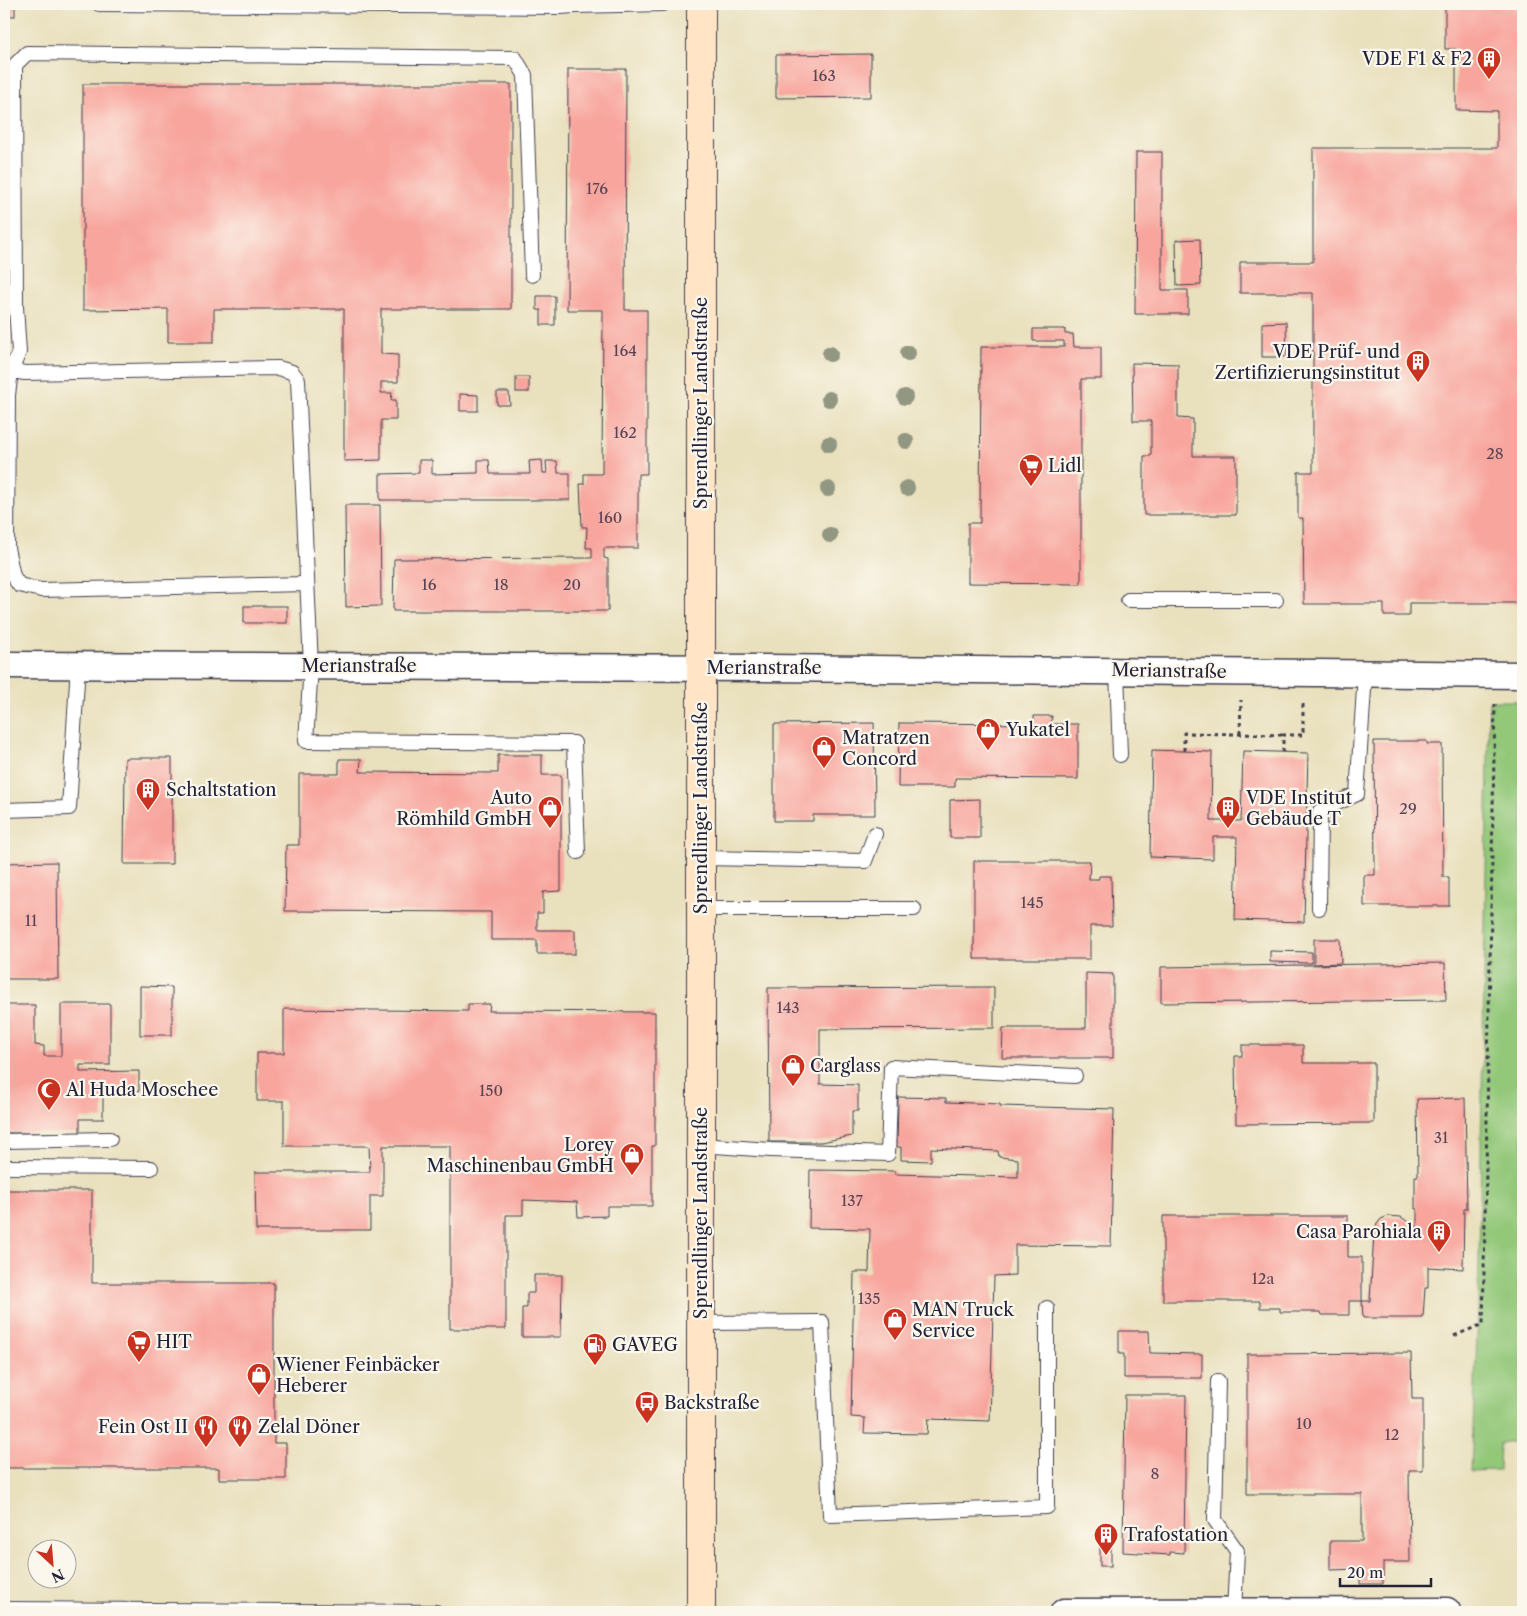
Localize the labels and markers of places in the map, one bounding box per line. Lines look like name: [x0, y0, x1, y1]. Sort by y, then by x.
building icon: VDE F1 & F2: [1476, 46, 1502, 80]
place label: VDE F1 & F2: [1361, 48, 1472, 70]
place label: VDE Prüf- und Zertifizierungsinstitut: [1215, 341, 1401, 384]
building icon: VDE Prüf- und Zertifizierungsinstitut: [1405, 349, 1431, 383]
supermarket icon: Lidl: [1018, 453, 1044, 487]
place label: Lidl: [1048, 455, 1082, 477]
shop icon: Yukatel: [975, 717, 1001, 751]
place label: Yukatel: [1005, 719, 1070, 741]
place label: Matratzen Concord: [842, 727, 930, 770]
shop icon: Matratzen Concord: [811, 735, 837, 769]
building icon: Schaltstation: [135, 777, 161, 811]
place label: Schaltstation: [166, 779, 276, 801]
place label: Auto Römhild GmbH: [396, 787, 532, 830]
place label: VDE Institut Gebäude T: [1245, 787, 1353, 830]
shop icon: Auto Römhild GmbH: [537, 795, 563, 829]
building icon: VDE Institut Gebäude T: [1215, 795, 1241, 829]
shop icon: Carglass: [780, 1053, 806, 1087]
place label: Carglass: [810, 1055, 881, 1077]
mosque icon: Al Huda Moschee: [36, 1077, 62, 1111]
place label: Al Huda Moschee: [65, 1079, 218, 1101]
place label: Lorey Maschinenbau GmbH: [426, 1134, 615, 1177]
shop icon: Lorey Maschinenbau GmbH: [619, 1142, 645, 1176]
building icon: Casa Parohiala: [1426, 1219, 1452, 1253]
place label: Casa Parohiala: [1296, 1221, 1422, 1243]
place label: MAN Truck Service: [912, 1299, 1015, 1342]
shop icon: MAN Truck Service: [882, 1307, 908, 1341]
supermarket icon: HIT: [126, 1329, 152, 1363]
place label: HIT: [156, 1331, 192, 1353]
fuel station icon: GAVEG: [582, 1332, 608, 1366]
place label: GAVEG: [612, 1334, 679, 1356]
place label: Wiener Feinbäcker Heberer: [275, 1354, 440, 1397]
shop icon: Wiener Feinbäcker Heberer: [246, 1362, 272, 1396]
bus stop icon: Backstraße: [634, 1390, 660, 1424]
place label: Backstraße: [664, 1392, 760, 1414]
restaurant icon: Fein Ost II: [193, 1414, 219, 1448]
restaurant icon: Zelal Döner: [227, 1414, 253, 1448]
place label: Fein Ost II: [98, 1416, 188, 1438]
place label: Zelal Döner: [258, 1416, 360, 1438]
building icon: Trafostation: [1093, 1522, 1119, 1556]
place label: Trafostation: [1124, 1524, 1228, 1546]

